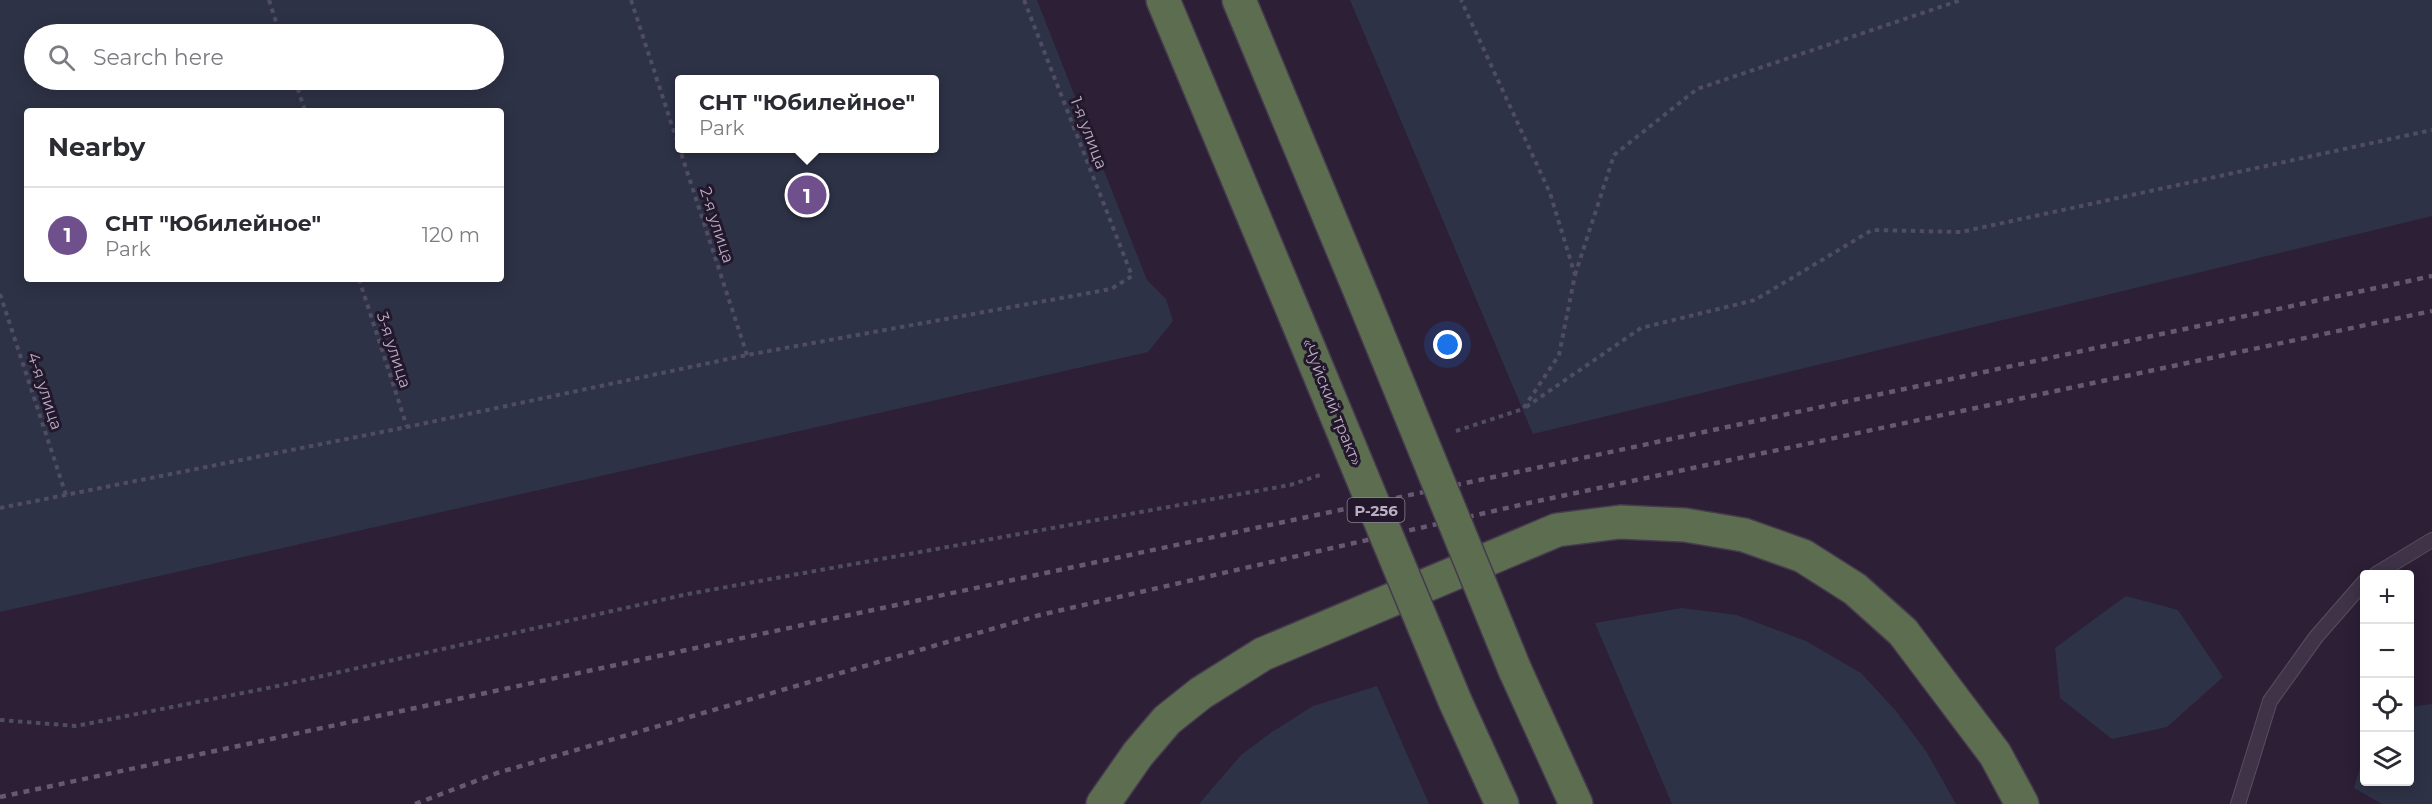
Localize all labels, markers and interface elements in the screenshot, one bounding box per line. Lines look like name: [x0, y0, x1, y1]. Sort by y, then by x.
search box: [24, 24, 504, 90]
icon: search: [45, 41, 78, 74]
text: Search here: [93, 44, 224, 71]
popup: [675, 75, 939, 153]
text: СНТ "Юбилейное": [699, 89, 915, 116]
street label: 1-я улица: [1067, 94, 1111, 172]
text: Park: [699, 116, 745, 140]
text: Nearby: [48, 131, 145, 163]
pin: 1: [788, 172, 826, 218]
street label: 2-я улица: [696, 185, 738, 265]
text: СНТ "Юбилейное": [105, 210, 321, 237]
text: 1: [64, 223, 71, 247]
text: 120 m: [422, 223, 480, 247]
text: Park: [105, 237, 151, 261]
street label: 3-я улица: [373, 310, 415, 390]
your location: [1433, 330, 1462, 359]
street label: «Чуйский тракт»: [1298, 336, 1366, 468]
street label: 4-я улица: [24, 350, 66, 432]
road number: Р-256: [1348, 498, 1404, 522]
map controls: [2360, 570, 2414, 786]
button: +: [2360, 570, 2414, 624]
button: −: [2360, 624, 2414, 678]
button: locate: [2360, 678, 2414, 732]
button: layers: [2360, 732, 2414, 786]

